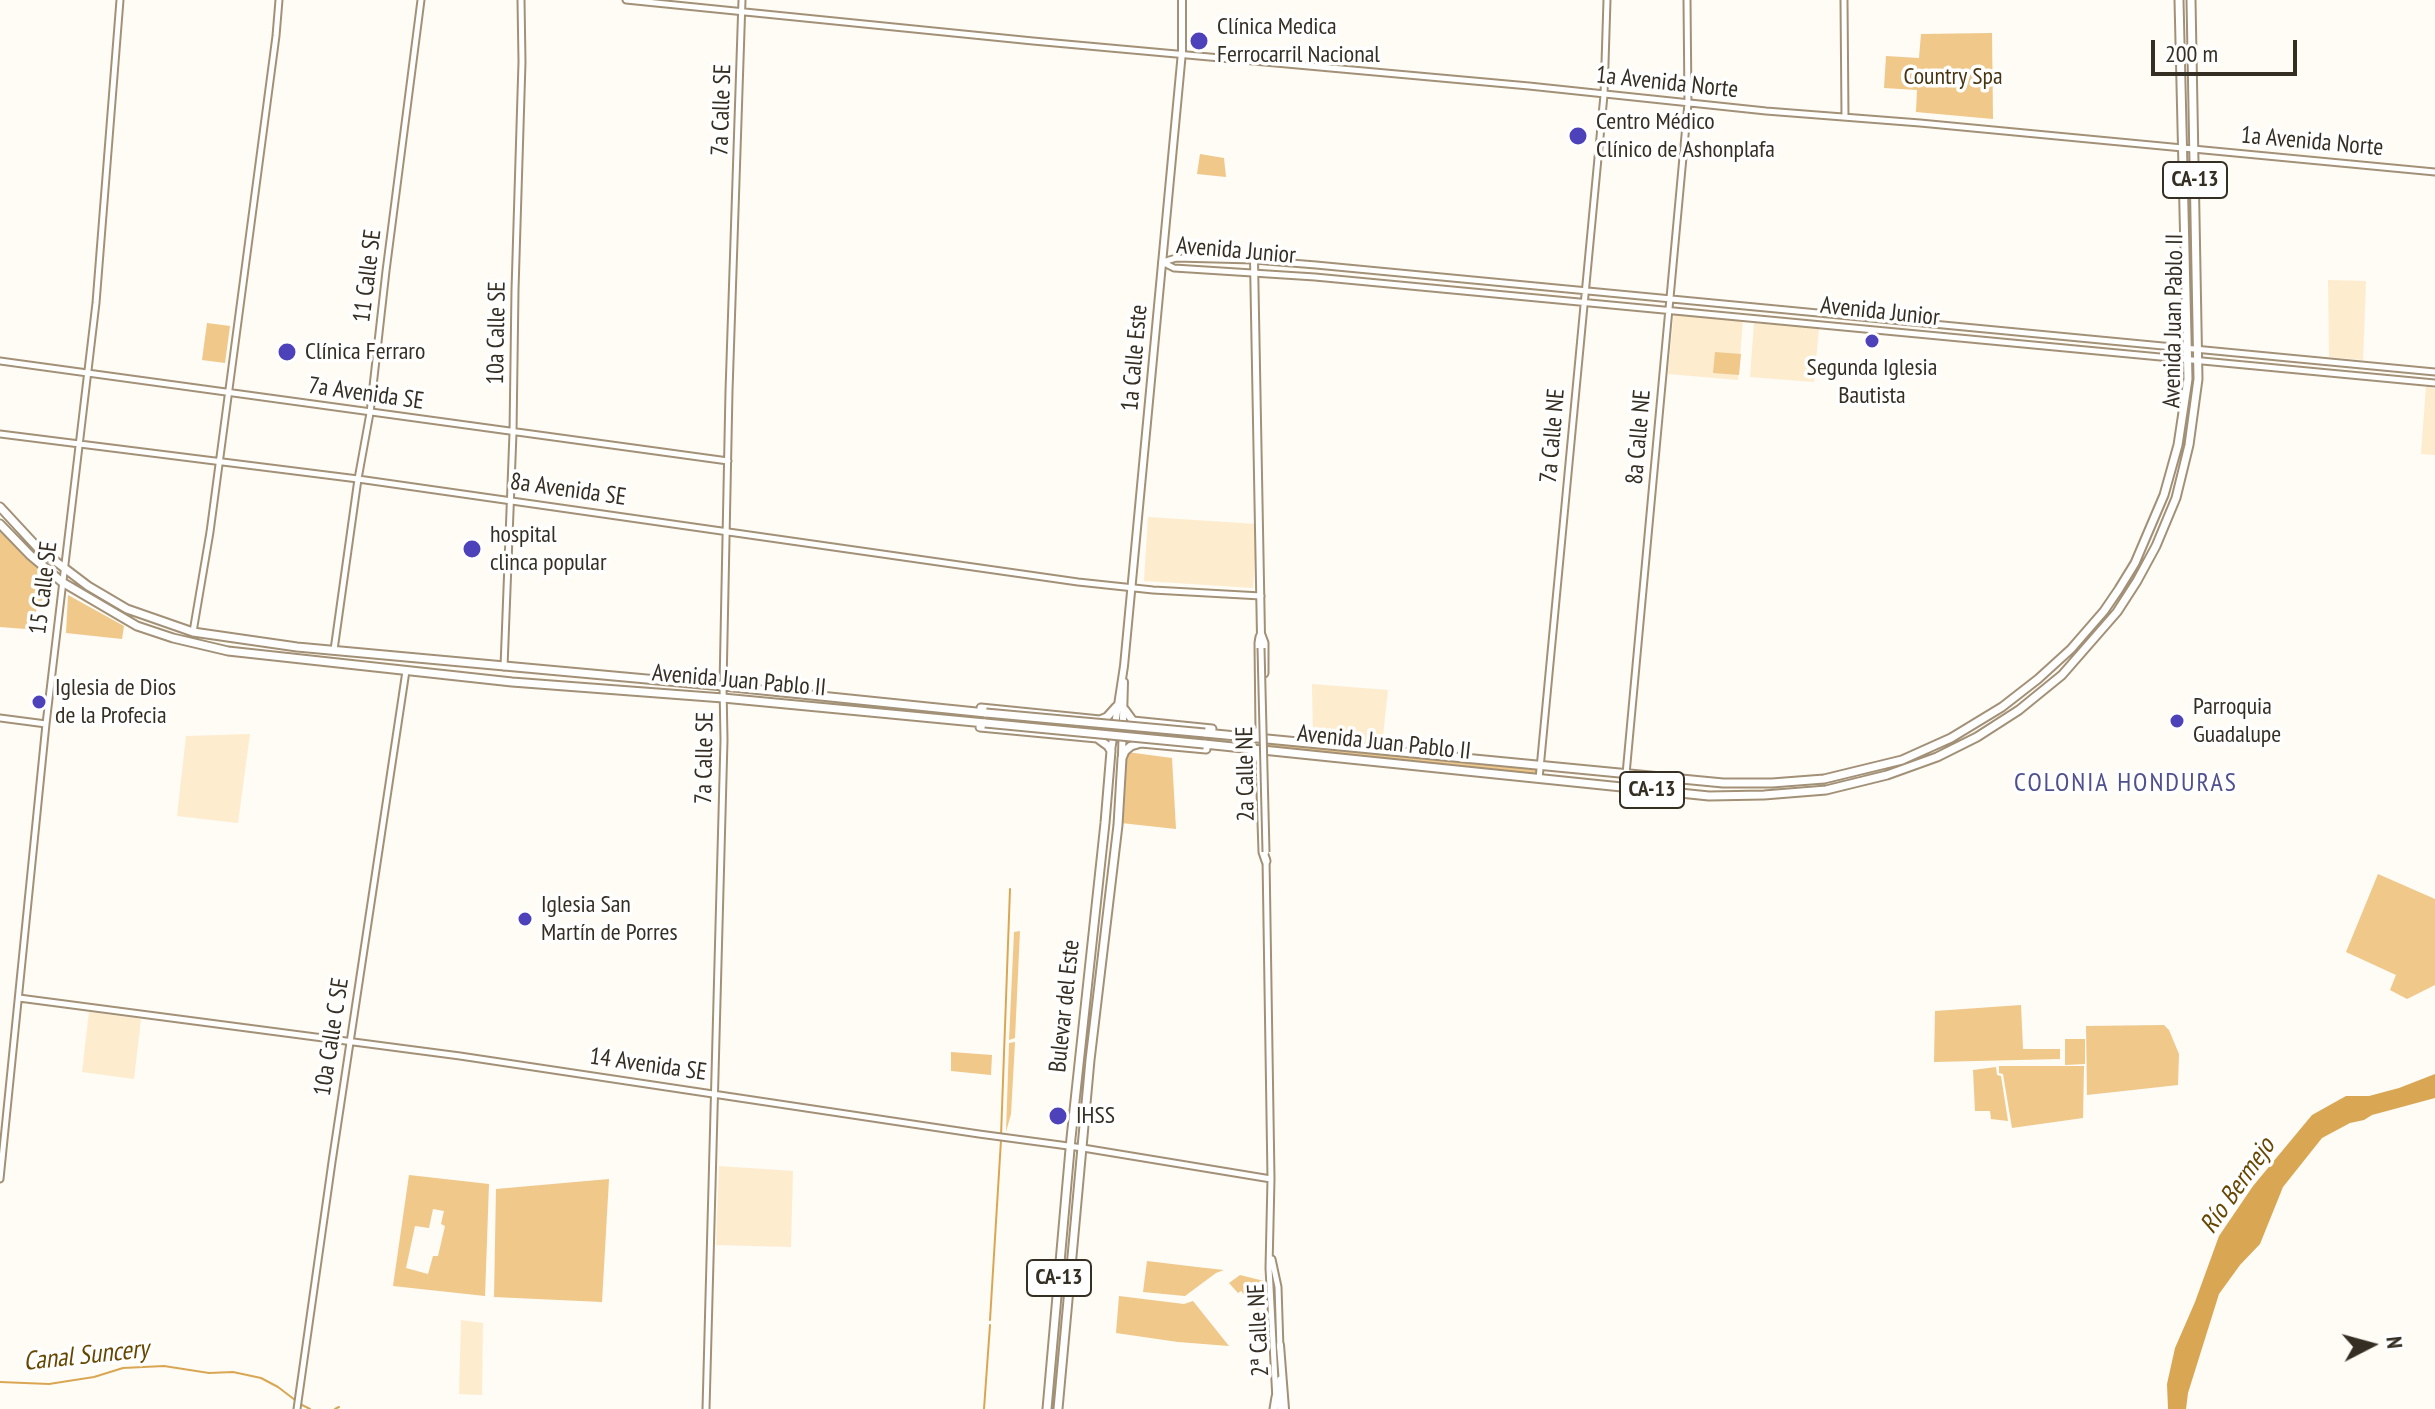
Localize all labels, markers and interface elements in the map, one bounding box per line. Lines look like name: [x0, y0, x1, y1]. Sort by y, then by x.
place label: Clínica Medica Ferrocarril Nacional: [1217, 13, 1380, 69]
scale bar: [2155, 24, 2301, 74]
marker: Clínica Medica Ferrocarril Nacional: [1188, 30, 1210, 52]
text: 200 m: [2165, 38, 2218, 69]
street label: 1a Avenida Norte: [1594, 61, 1740, 105]
street label: 7a Calle SE: [706, 63, 738, 157]
park label: Country Spa: [1903, 63, 2003, 91]
place label: Centro Médico Clínico de Ashonplafa: [1596, 108, 1775, 164]
street label: 1a Avenida Norte: [2240, 121, 2384, 163]
marker: Centro Médico Clínico de Ashonplafa: [1567, 125, 1589, 147]
road number: CA-13: [2163, 162, 2227, 198]
street label: 11 Calle SE: [348, 228, 388, 324]
street label: Avenida Junior: [1175, 231, 1297, 271]
street label: Avenida Juan Pablo II: [2158, 234, 2190, 408]
street label: 10a Calle SE: [482, 281, 512, 385]
street label: Avenida Junior: [1819, 291, 1941, 333]
street label: 1a Calle Este: [1116, 304, 1154, 412]
marker: Segunda Iglesia Bautista: [1863, 332, 1881, 350]
place label: Clínica Ferraro: [305, 338, 425, 366]
marker: Clínica Ferraro: [276, 341, 298, 363]
place label: Segunda Iglesia Bautista: [1807, 354, 1937, 410]
street label: 7a Avenida SE: [306, 372, 426, 416]
street label: 7a Calle NE: [1535, 388, 1571, 484]
street label: 8a Calle NE: [1621, 388, 1657, 486]
street label: 8a Avenida SE: [508, 468, 628, 512]
place label: hospital clinca popular: [490, 521, 607, 577]
marker: hospital clinca popular: [461, 538, 483, 560]
street label: 15 Calle SE: [24, 540, 64, 636]
street label: Avenida Juan Pablo II: [651, 659, 827, 703]
place label: Iglesia de Dios de la Profecia: [55, 674, 176, 730]
marker: Iglesia de Dios de la Profecia: [30, 693, 48, 711]
place label: Parroquia Guadalupe: [2193, 693, 2281, 749]
street label: 7a Calle SE: [690, 712, 720, 804]
marker: Parroquia Guadalupe: [2168, 712, 2186, 730]
street label: Avenida Juan Pablo II: [1296, 720, 1472, 766]
street label: 2a Calle NE: [1231, 726, 1261, 822]
district label: COLONIA HONDURAS: [2014, 768, 2238, 800]
road number: CA-13: [1620, 772, 1684, 808]
place label: Iglesia San Martín de Porres: [541, 891, 678, 947]
marker: Iglesia San Martín de Porres: [516, 910, 534, 928]
street label: Bulevar del Este: [1044, 938, 1086, 1074]
street label: 10a Calle C SE: [308, 976, 356, 1098]
street label: 14 Avenida SE: [588, 1043, 708, 1087]
place label: IHSS: [1076, 1102, 1115, 1130]
marker: IHSS: [1047, 1105, 1069, 1127]
water label: Río Bermejo: [2194, 1132, 2282, 1240]
road number: CA-13: [1027, 1260, 1091, 1296]
street label: 2ª Calle NE: [1242, 1283, 1276, 1377]
north arrow: [2331, 1305, 2411, 1385]
water label: Canal Suncery: [22, 1334, 150, 1378]
text: N: [2380, 1335, 2409, 1350]

